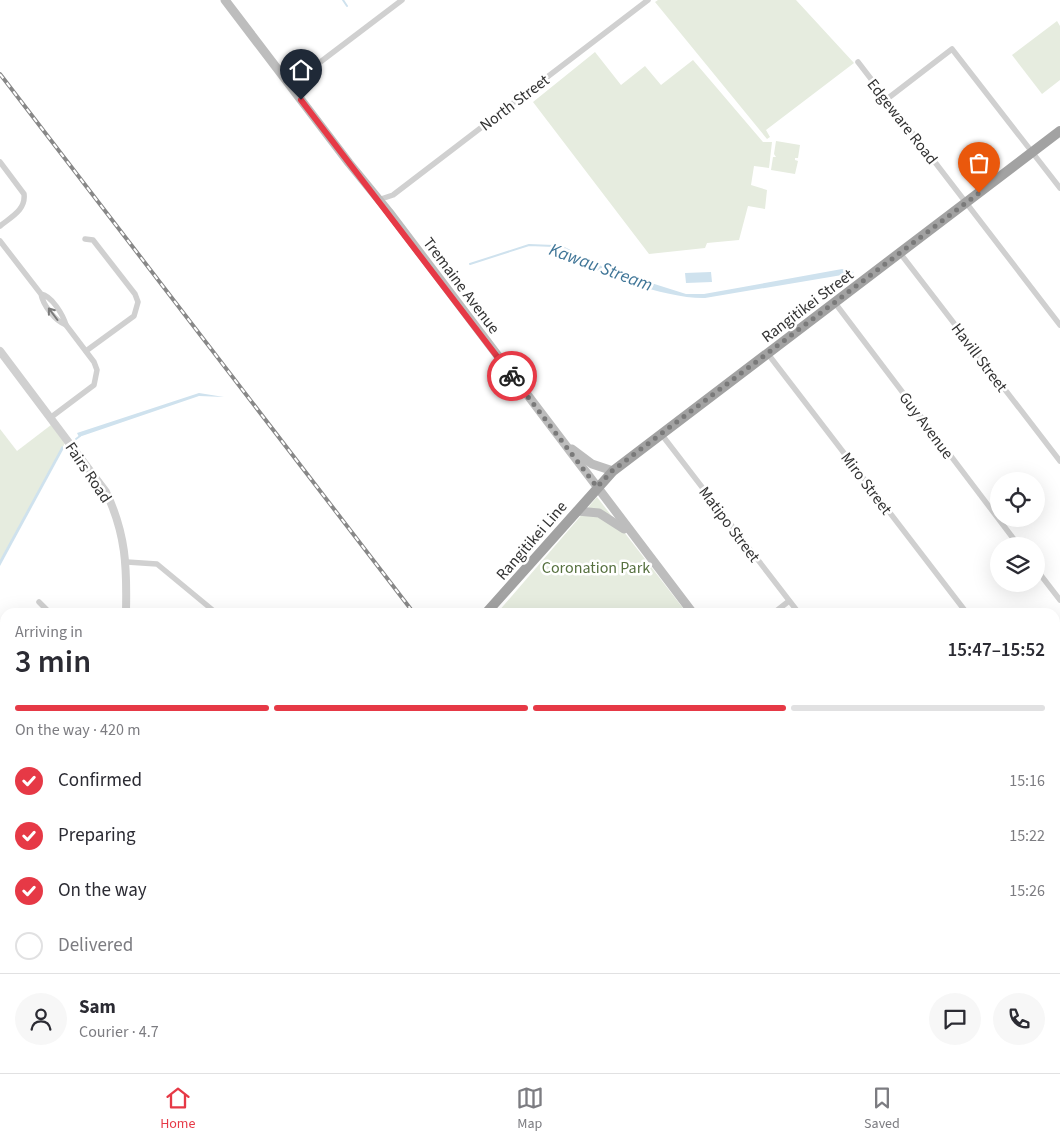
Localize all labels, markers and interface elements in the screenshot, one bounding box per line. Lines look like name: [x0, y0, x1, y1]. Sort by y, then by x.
pin: [280, 49, 322, 100]
icon: home: [287, 56, 315, 84]
street label: North Street: [475, 69, 554, 136]
street label: Edgeware Road: [862, 74, 943, 169]
pin: [958, 142, 1000, 193]
icon: bag: [965, 149, 993, 177]
street label: Tremaine Avenue: [418, 233, 505, 338]
water label: Kawau Stream: [546, 237, 656, 298]
street label: Rangitikei Street: [757, 264, 859, 348]
one-way arrow: [47, 308, 58, 321]
street label: Havill Street: [946, 318, 1013, 397]
courier: [487, 351, 537, 401]
icon: bike: [498, 362, 526, 390]
street label: Guy Avenue: [894, 388, 959, 464]
street label: Fairs Road: [60, 438, 117, 507]
street label: Miro Street: [835, 448, 897, 520]
map controls: [990, 472, 1045, 592]
button: locate: [990, 472, 1045, 527]
street label: Matipo Street: [693, 482, 765, 567]
street label: Rangitikei Line: [491, 496, 572, 585]
button: layers: [990, 537, 1045, 592]
park label: Coronation Park: [542, 557, 650, 579]
text: Arriving in: [15, 621, 83, 643]
text: 15:47–15:52: [947, 637, 1045, 664]
text: 3 min: [15, 639, 91, 685]
text: On the way · 420 m: [15, 719, 140, 741]
icon: check: [15, 767, 43, 795]
text: Confirmed: [58, 767, 142, 794]
text: 15:16: [1009, 770, 1045, 792]
icon: check: [15, 822, 43, 850]
text: Preparing: [58, 822, 136, 849]
text: 15:22: [1009, 825, 1045, 847]
icon: check: [15, 877, 43, 905]
text: On the way: [58, 877, 147, 904]
text: 15:26: [1009, 880, 1045, 902]
text: Delivered: [58, 932, 133, 959]
button: person: [15, 993, 67, 1045]
button: chat: [929, 993, 981, 1045]
button: phone: [993, 993, 1045, 1045]
text: Sam: [79, 994, 116, 1021]
text: Courier · 4.7: [79, 1021, 159, 1043]
tab: Home: [160, 1084, 195, 1134]
tab: Map: [516, 1084, 544, 1134]
tab: Saved: [864, 1084, 900, 1134]

